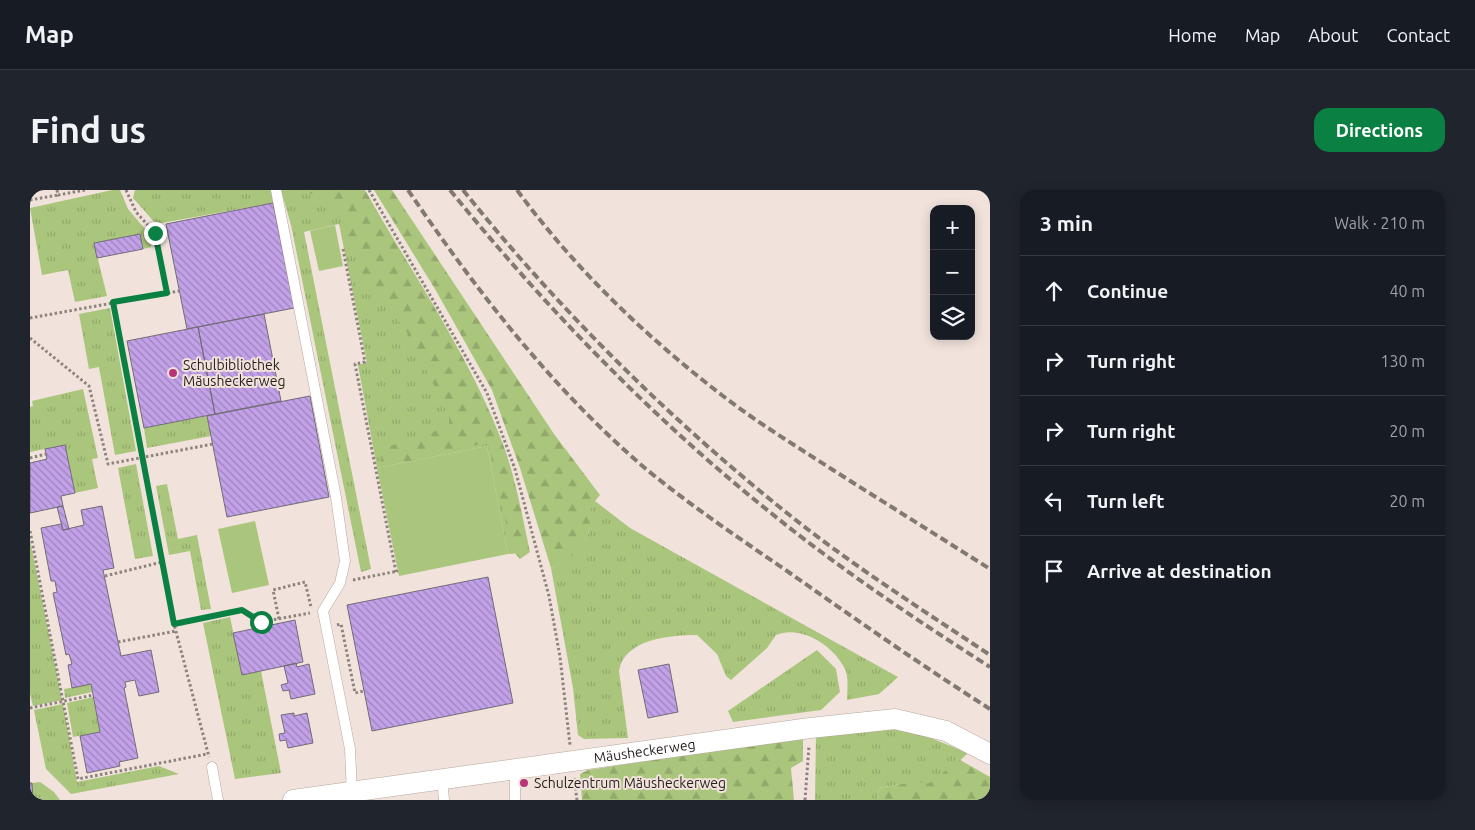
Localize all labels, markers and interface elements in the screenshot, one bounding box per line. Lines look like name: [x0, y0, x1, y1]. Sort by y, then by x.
text: Map: [25, 21, 74, 48]
text: Home: [1168, 25, 1217, 45]
text: Map: [1245, 25, 1280, 45]
text: About: [1308, 25, 1358, 45]
text: Contact: [1386, 25, 1450, 45]
button: Directions: [1314, 108, 1445, 152]
text: Find us: [30, 110, 146, 150]
map controls: [930, 205, 975, 340]
button: +: [930, 205, 975, 250]
text: 3 min: [1040, 211, 1093, 235]
text: Walk · 210 m: [1334, 214, 1425, 232]
route end: [144, 222, 167, 245]
button: −: [930, 250, 975, 295]
icon: ahead: [1040, 277, 1068, 305]
text: Continue: [1087, 280, 1168, 302]
text: 40 m: [1389, 282, 1425, 300]
button: layers: [930, 295, 975, 340]
icon: right: [1040, 347, 1068, 375]
text: Turn right: [1087, 350, 1175, 372]
text: 130 m: [1380, 352, 1425, 370]
place label: Schulbibliothek Mäusheckerweg: [183, 357, 285, 389]
marker: Schulbibliothek Mäusheckerweg: [167, 367, 179, 379]
icon: right: [1040, 417, 1068, 445]
text: Turn right: [1087, 420, 1175, 442]
text: 20 m: [1389, 422, 1425, 440]
icon: left: [1040, 487, 1068, 515]
text: Turn left: [1087, 490, 1165, 512]
text: 20 m: [1389, 492, 1425, 510]
icon: arrive: [1040, 557, 1068, 585]
text: Arrive at destination: [1087, 560, 1272, 582]
route start: [250, 611, 273, 634]
street label: Mäusheckerweg: [593, 736, 696, 766]
place label: Schulzentrum Mäusheckerweg: [534, 775, 726, 791]
marker: Schulzentrum Mäusheckerweg: [518, 777, 530, 789]

